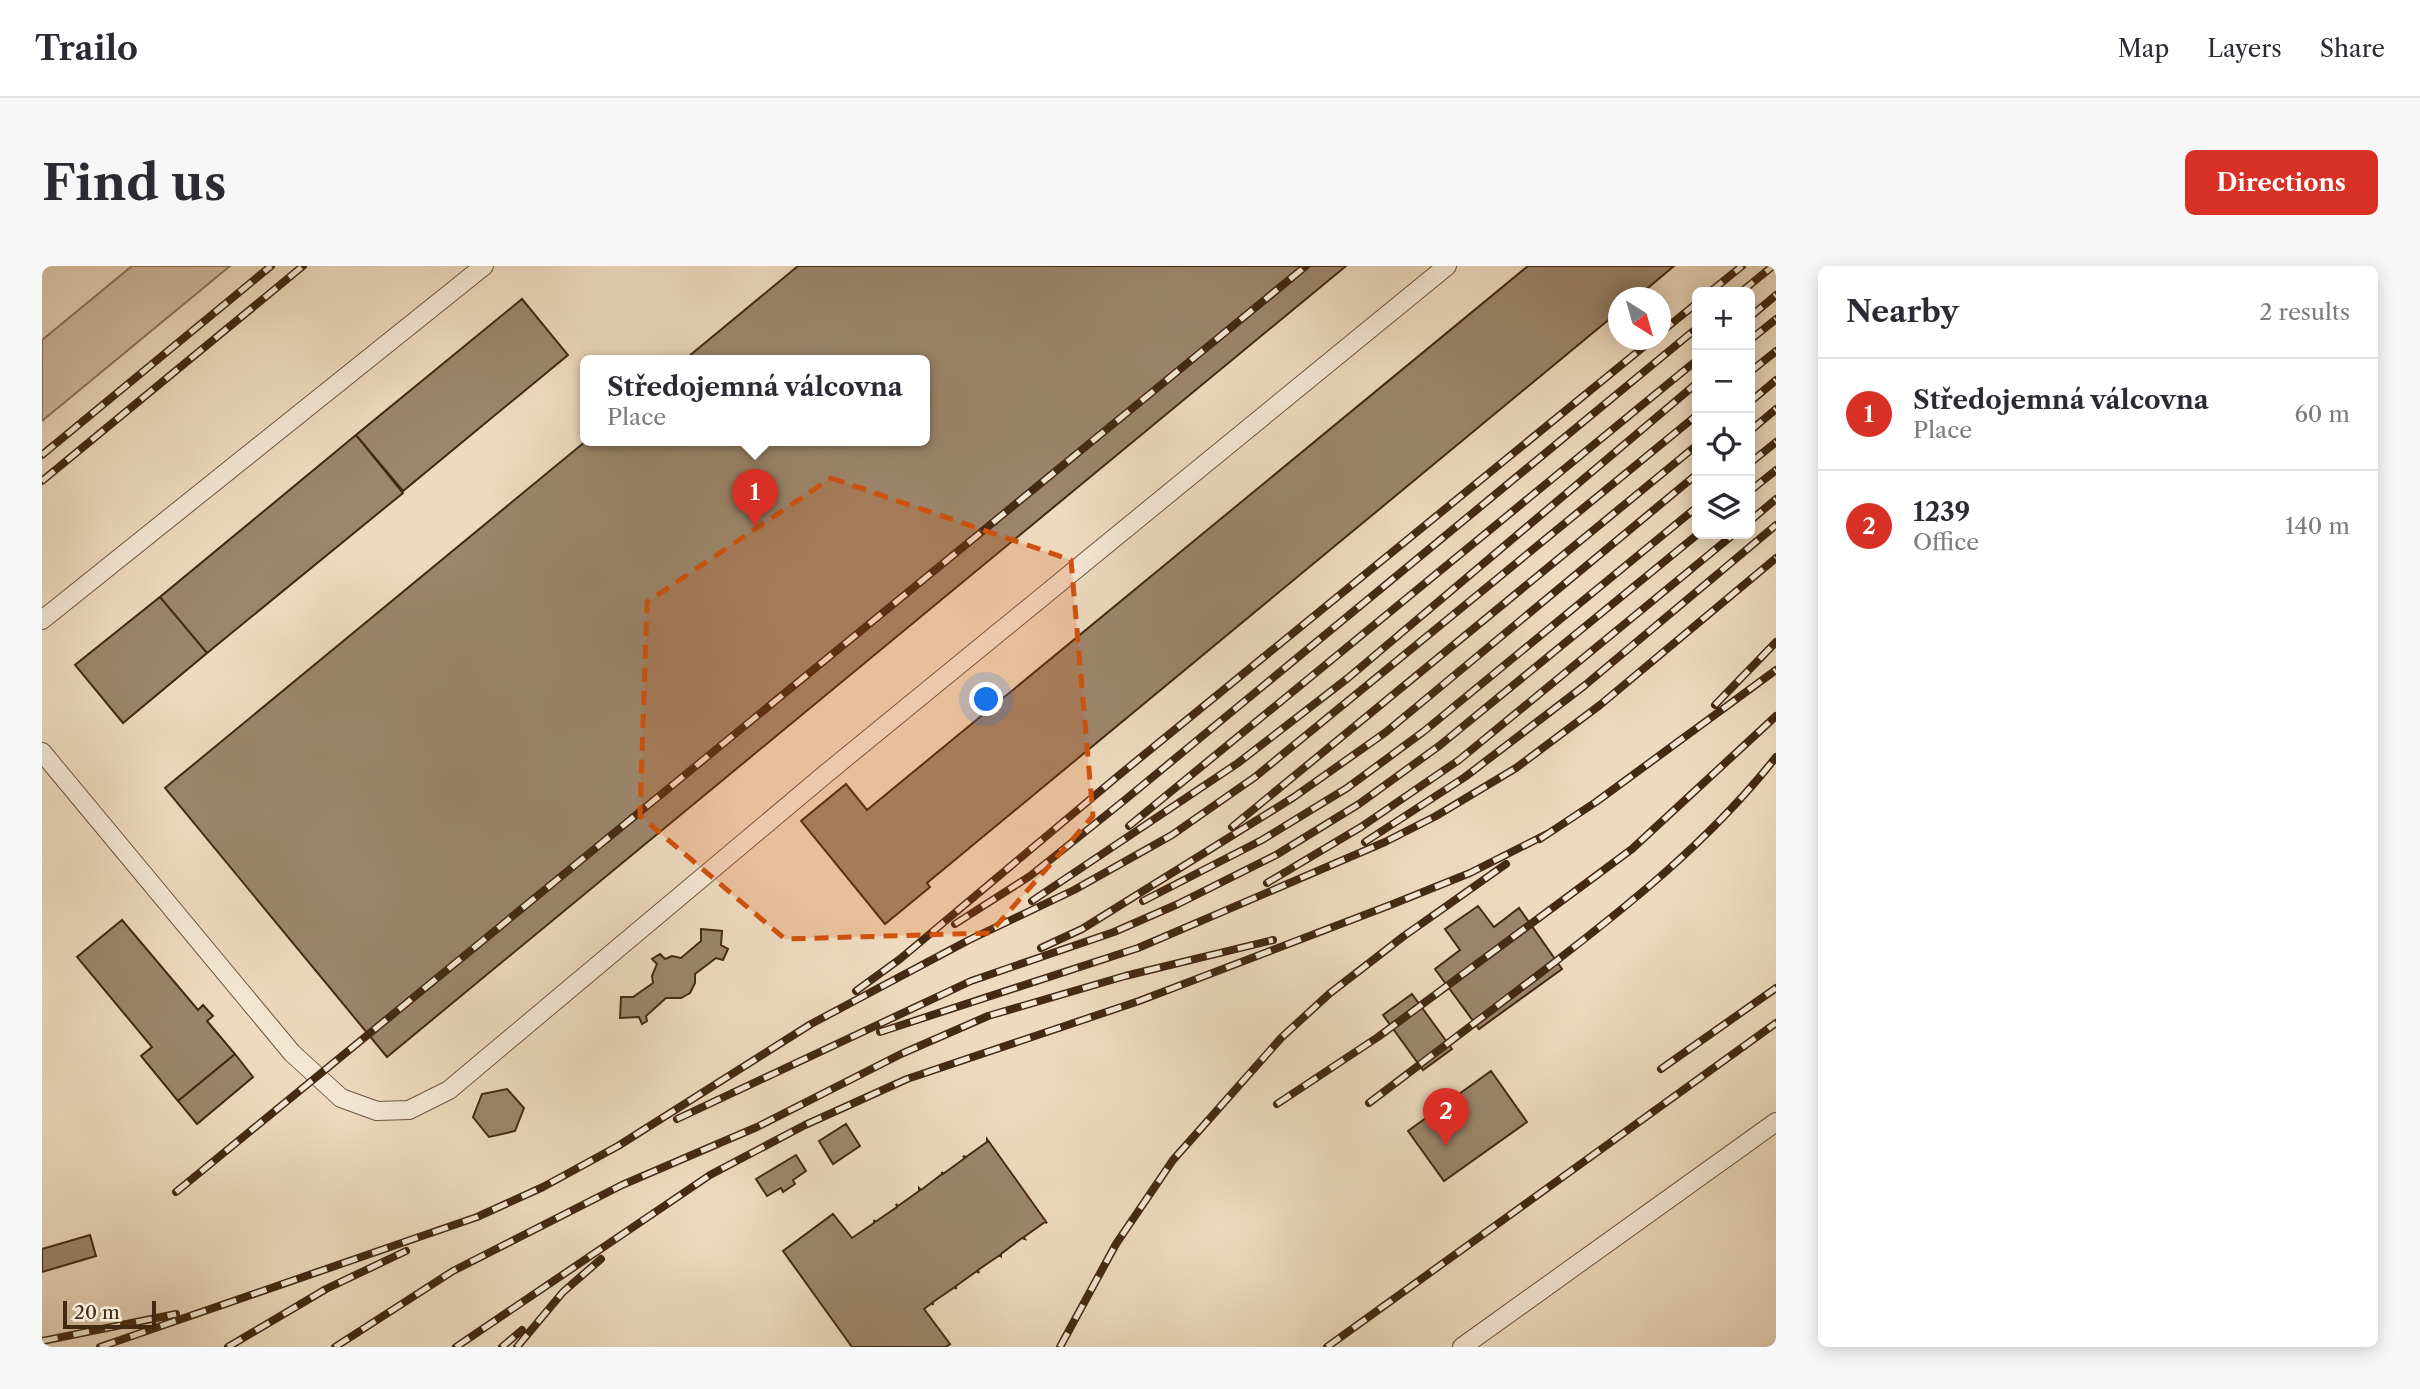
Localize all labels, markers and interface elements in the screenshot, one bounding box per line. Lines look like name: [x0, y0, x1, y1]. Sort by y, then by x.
text: Trailo: [35, 28, 138, 69]
text: Map: [2118, 34, 2169, 63]
text: Layers: [2207, 34, 2282, 63]
text: Share: [2320, 34, 2385, 63]
button: Directions: [2185, 150, 2378, 215]
text: Find us: [42, 152, 226, 213]
north arrow: [1608, 287, 1671, 350]
map controls: [1692, 287, 1755, 539]
button: +: [1692, 287, 1755, 350]
text: Nearby: [1846, 293, 1959, 330]
text: 2 results: [2259, 298, 2350, 326]
button: −: [1692, 350, 1755, 413]
popup: [580, 355, 930, 446]
text: Středojemná válcovna: [607, 371, 903, 403]
text: Středojemná válcovna: [1913, 384, 2209, 416]
text: 1: [1864, 400, 1874, 428]
text: 60 m: [2294, 400, 2350, 428]
text: Place: [607, 403, 666, 431]
button: locate: [1692, 413, 1755, 476]
text: Place: [1913, 416, 1972, 444]
pin: 1: [732, 469, 778, 527]
button: layers: [1692, 476, 1755, 539]
text: 1239: [1913, 496, 1970, 528]
text: 2: [1862, 512, 1876, 540]
text: 140 m: [2285, 512, 2350, 540]
text: Office: [1913, 528, 1979, 556]
your location: [969, 682, 1003, 716]
pin: 2: [1423, 1088, 1469, 1146]
scale bar: [63, 1298, 156, 1330]
text: 20 m: [74, 1301, 120, 1324]

